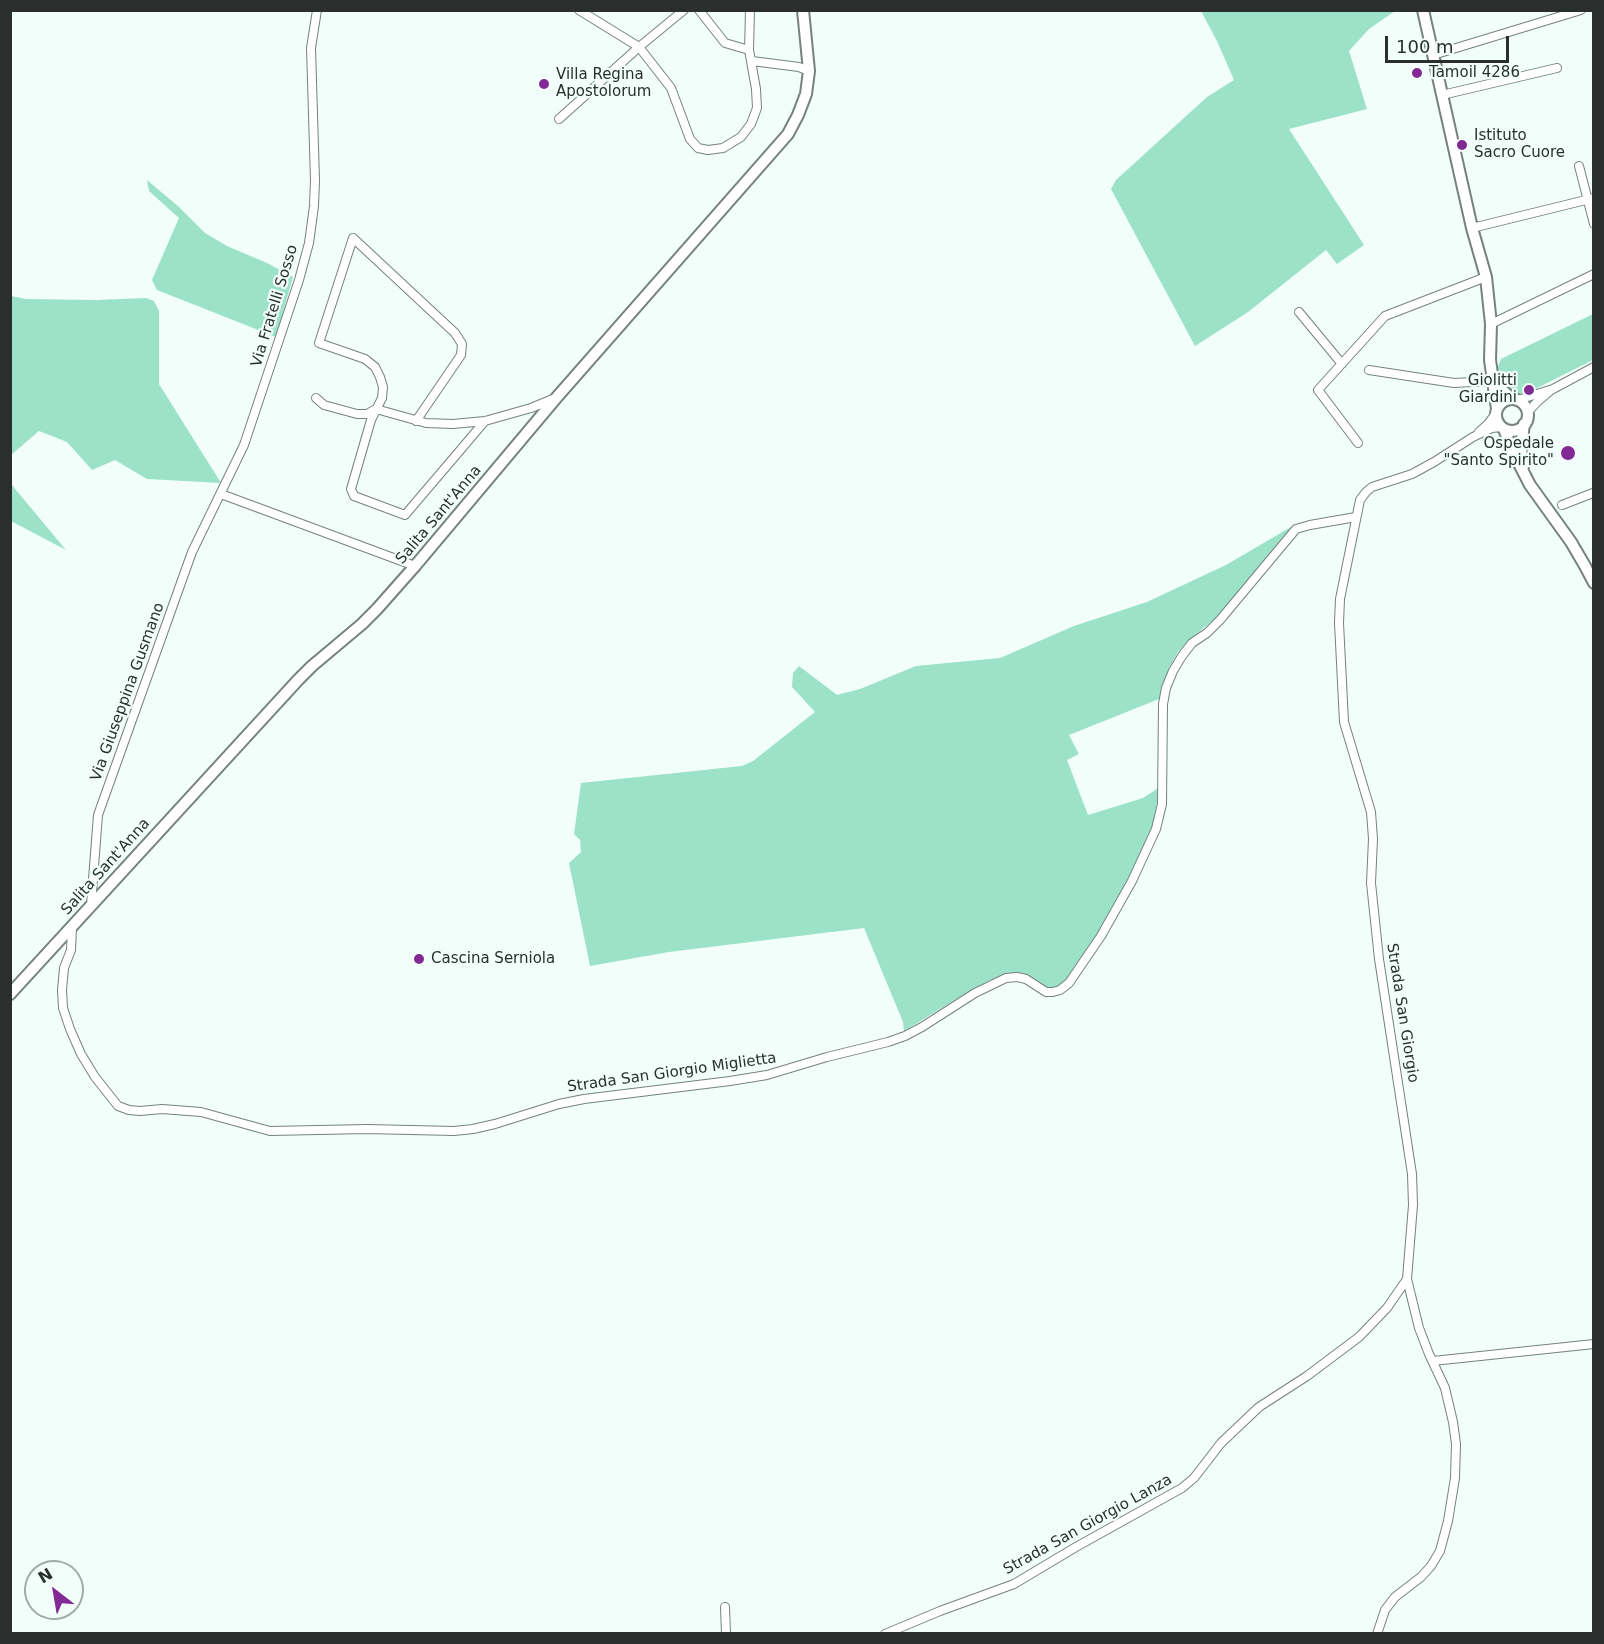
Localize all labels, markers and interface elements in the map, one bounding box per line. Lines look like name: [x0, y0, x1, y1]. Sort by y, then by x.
scale bar: [1388, 24, 1512, 62]
text: 100 m: [1396, 36, 1454, 57]
place label: Tamoil 4286: [1429, 64, 1520, 82]
place label: Villa Regina Apostolorum: [556, 66, 651, 101]
marker: Tamoil 4286: [1410, 66, 1424, 80]
marker: Villa Regina Apostolorum: [537, 77, 551, 91]
place label: Istituto Sacro Cuore: [1474, 127, 1565, 162]
marker: Istituto Sacro Cuore: [1455, 138, 1469, 152]
street label: Via Fratelli Sosso: [248, 243, 302, 369]
place label: Giolitti Giardini: [1459, 372, 1517, 407]
marker: Giolitti Giardini: [1522, 383, 1536, 397]
place label: Ospedale "Santo Spirito": [1444, 435, 1554, 470]
marker: Ospedale "Santo Spirito": [1559, 444, 1577, 462]
street label: Salita Sant'Anna: [392, 462, 486, 568]
street label: Via Giuseppina Gusmano: [87, 600, 169, 784]
street label: Salita Sant'Anna: [58, 815, 154, 919]
street label: Strada San Giorgio: [1382, 942, 1422, 1084]
place label: Cascina Serniola: [431, 950, 555, 968]
marker: Cascina Serniola: [412, 952, 426, 966]
street label: Strada San Giorgio Miglietta: [566, 1049, 778, 1097]
street label: Strada San Giorgio Lanza: [1001, 1471, 1175, 1579]
north arrow: [24, 1560, 84, 1620]
text: N: [35, 1564, 56, 1587]

